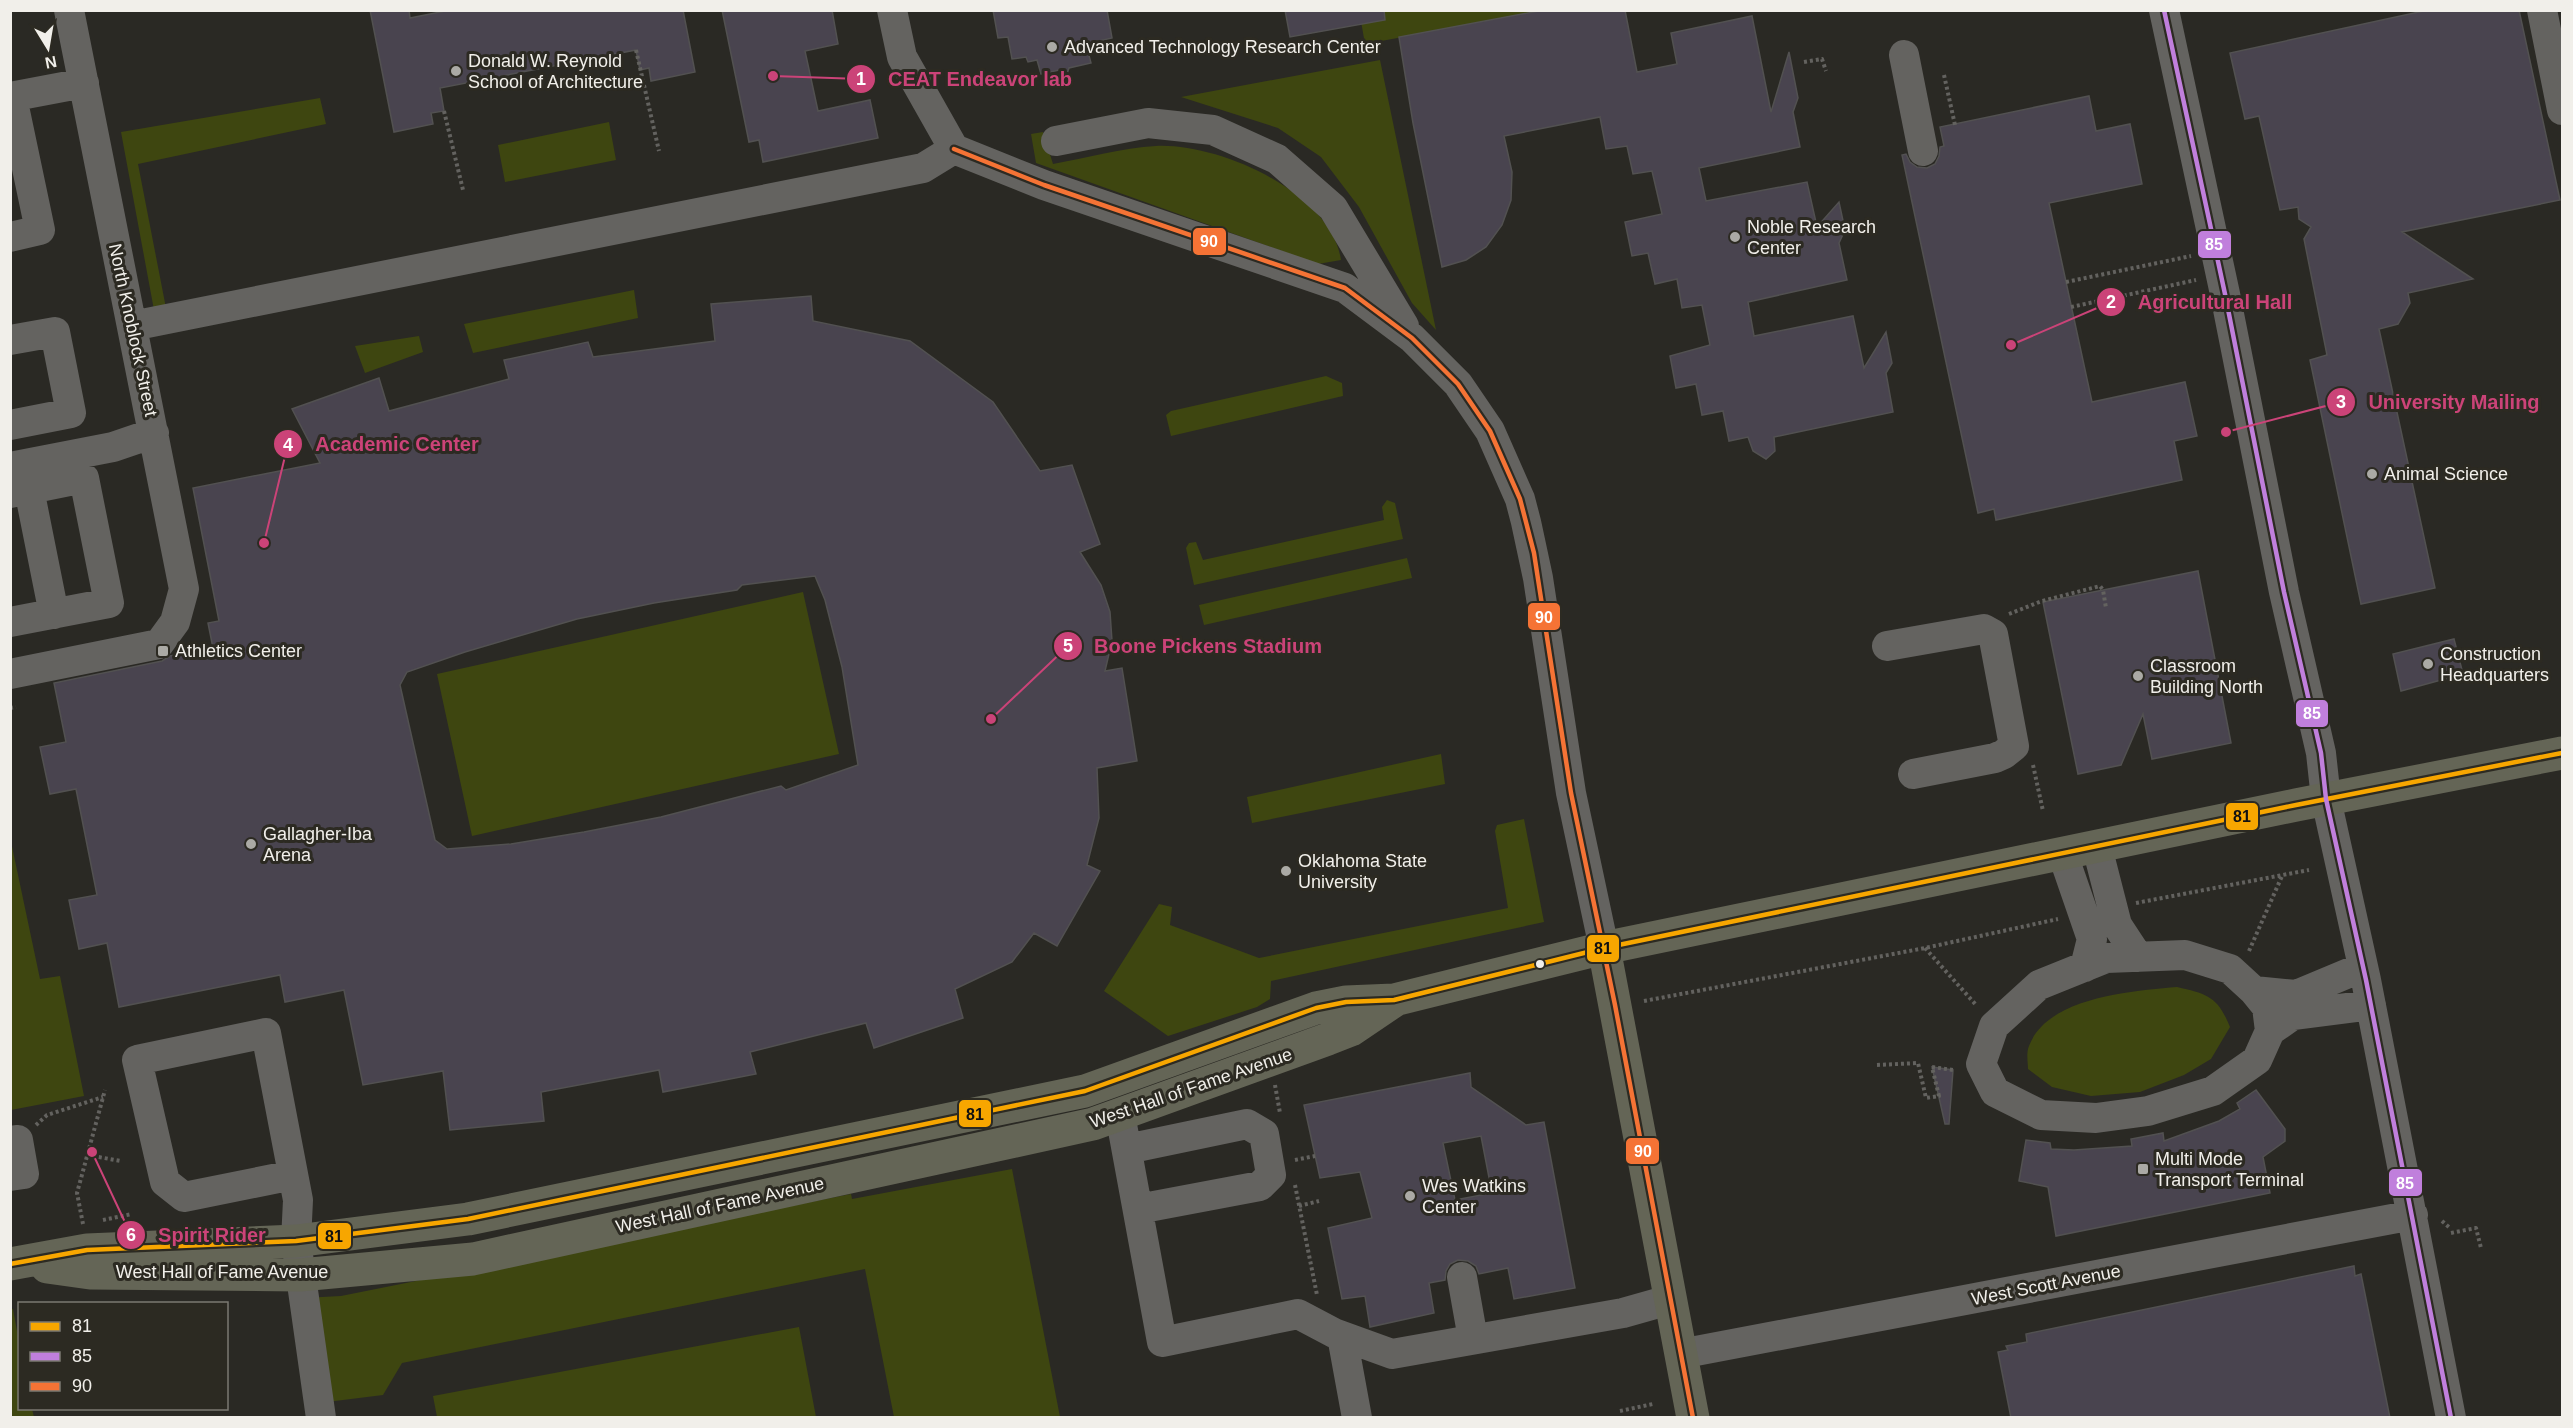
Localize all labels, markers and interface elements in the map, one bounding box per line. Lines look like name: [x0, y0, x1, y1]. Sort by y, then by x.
north arrow: [18, 18, 78, 78]
place label: Advanced Technology Research Center: [1064, 37, 1381, 57]
marker: Advanced Technology Research Center: [1045, 40, 1059, 54]
place label: Donald W. Reynold School of Architecture: [468, 51, 643, 92]
text: N: [43, 53, 58, 72]
callout: CEAT Endeavor lab: [846, 60, 1084, 98]
marker: Donald W. Reynold School of Architecture: [449, 64, 463, 78]
text: CEAT Endeavor lab: [888, 68, 1072, 90]
text: 1: [856, 69, 866, 89]
place label: Noble Research Center: [1747, 217, 1876, 258]
line badge: 90: [1192, 227, 1227, 256]
marker: Noble Research Center: [1728, 230, 1742, 244]
line badge: 85: [2197, 230, 2232, 259]
text: 90: [1200, 233, 1218, 250]
text: 85: [2205, 236, 2223, 253]
street label: North Knoblock Street: [105, 242, 161, 418]
callout: Agricultural Hall: [2096, 283, 2305, 321]
text: Agricultural Hall: [2138, 291, 2292, 313]
text: 2: [2106, 292, 2116, 312]
callout: University Mailing: [2326, 383, 2551, 421]
text: University Mailing: [2368, 391, 2540, 413]
text: 3: [2336, 392, 2346, 412]
callout: Academic Center: [273, 425, 490, 463]
text: Academic Center: [315, 433, 479, 455]
text: 4: [283, 435, 293, 455]
place label: Animal Science: [2384, 464, 2508, 484]
marker: Animal Science: [2365, 467, 2379, 481]
line badge: 90: [1527, 602, 1561, 631]
text: 90: [1535, 609, 1553, 626]
callout: Boone Pickens Stadium: [1053, 627, 1334, 665]
text: Boone Pickens Stadium: [1094, 635, 1322, 657]
text: 5: [1063, 636, 1073, 656]
place label: Athletics Center: [175, 641, 302, 661]
marker: Athletics Center: [156, 644, 170, 658]
place label: Construction Headquarters: [2440, 644, 2549, 685]
place label: Classroom Building North: [2150, 656, 2263, 697]
marker: Construction Headquarters: [2421, 657, 2435, 671]
marker: Classroom Building North: [2131, 669, 2145, 683]
line badge: 85: [2295, 699, 2329, 728]
text: 85: [2303, 705, 2321, 722]
line badge: 81: [2225, 802, 2259, 831]
text: 81: [2233, 808, 2251, 825]
place label: Gallagher-Iba Arena: [263, 824, 373, 865]
marker: Gallagher-Iba Arena: [244, 837, 258, 851]
place label: Oklahoma State University: [1298, 851, 1427, 892]
marker: Oklahoma State University: [1279, 864, 1293, 878]
line badge: 81: [1586, 934, 1620, 963]
text: 81: [1594, 940, 1612, 957]
unlabelled marker: [1534, 958, 1546, 970]
street label: West Hall of Fame Avenue: [1087, 1044, 1295, 1132]
line badge: 81: [958, 1099, 992, 1128]
text: 81: [966, 1106, 984, 1123]
line badge: 90: [1625, 1137, 1660, 1165]
text: 90: [1634, 1143, 1652, 1160]
place label: Multi Mode Transport Terminal: [2155, 1149, 2304, 1190]
marker: Multi Mode Transport Terminal: [2136, 1162, 2150, 1176]
line badge: 85: [2388, 1168, 2423, 1197]
street label: West Hall of Fame Avenue: [614, 1173, 826, 1237]
text: 85: [2396, 1175, 2414, 1192]
place label: Wes Watkins Center: [1422, 1176, 1526, 1217]
marker: Wes Watkins Center: [1403, 1189, 1417, 1203]
callout: Spirit Rider: [116, 1216, 278, 1254]
line badge: 81: [317, 1222, 352, 1250]
text: Spirit Rider: [158, 1224, 266, 1246]
text: 6: [126, 1225, 136, 1245]
text: 81: [325, 1228, 343, 1245]
street label: West Scott Avenue: [1970, 1261, 2122, 1309]
street label: West Hall of Fame Avenue: [116, 1262, 328, 1282]
legend: [18, 1302, 228, 1410]
text: 81: [72, 1316, 92, 1336]
text: 85: [72, 1346, 92, 1366]
text: 90: [72, 1376, 92, 1396]

